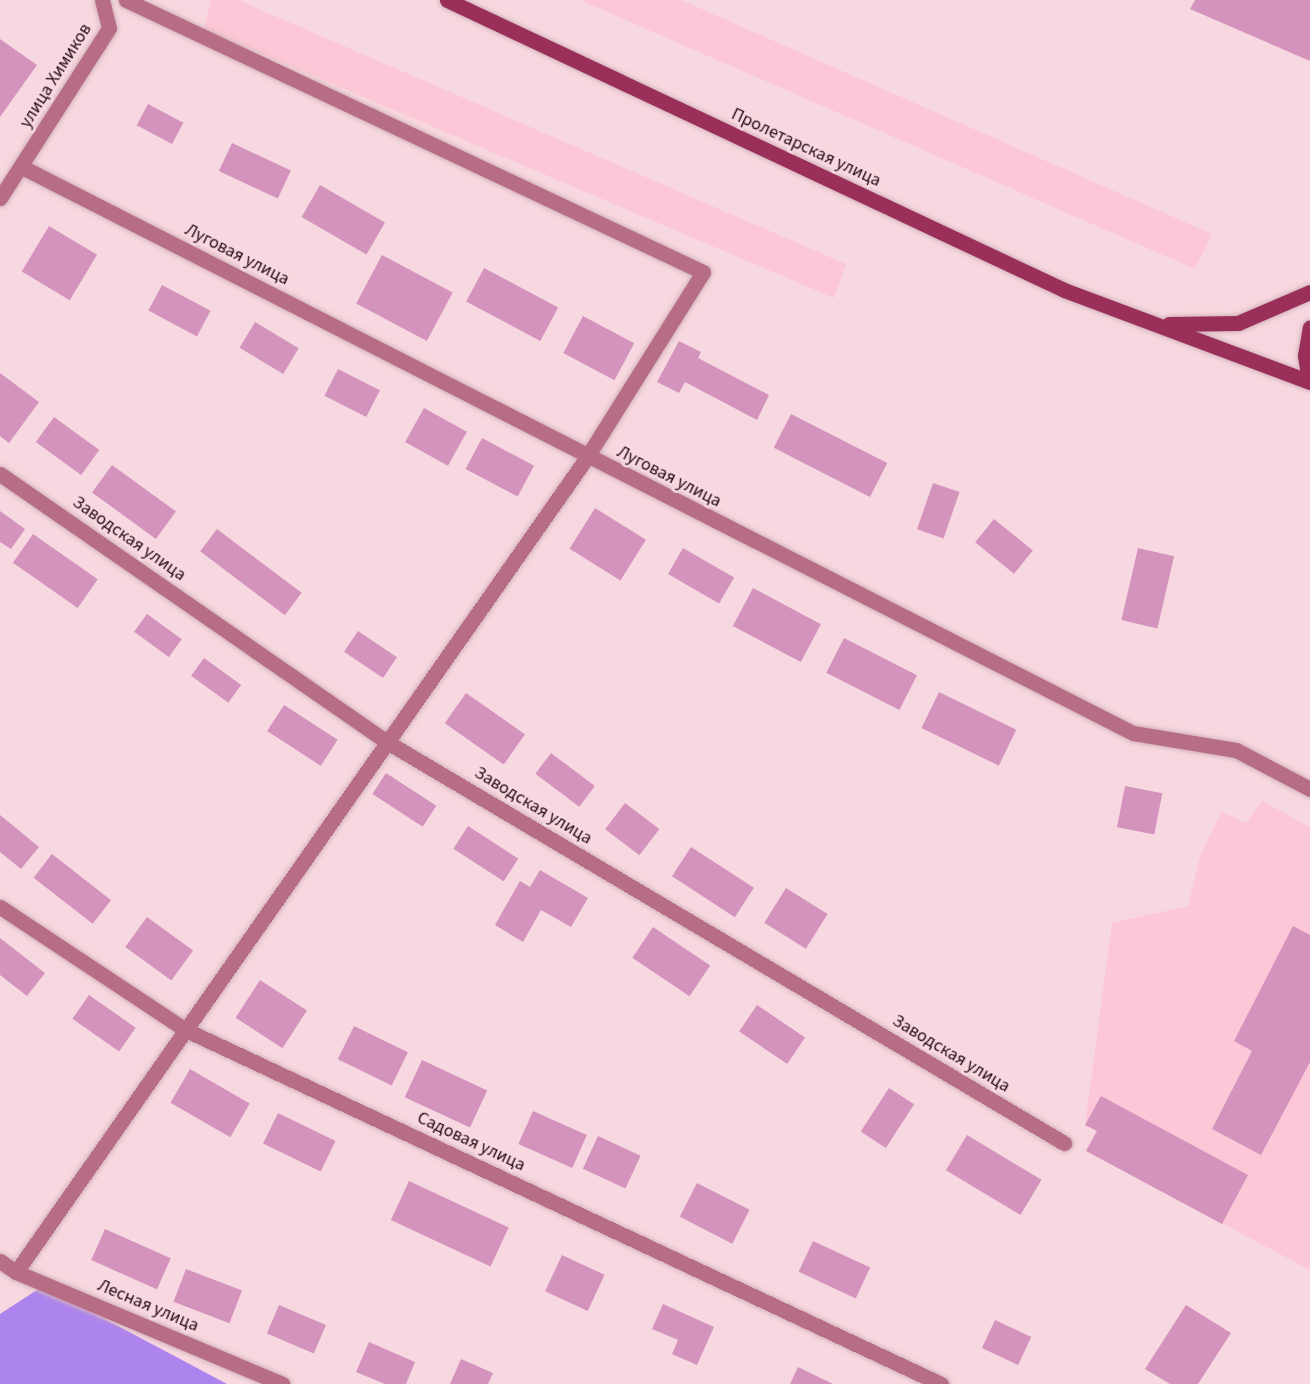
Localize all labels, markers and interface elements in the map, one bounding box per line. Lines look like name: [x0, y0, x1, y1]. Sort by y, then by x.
street label: улица Химиков: [15, 20, 97, 132]
street label: Пролетарская улица: [728, 104, 884, 192]
street label: Луговая улица: [181, 219, 293, 291]
street label: Луговая улица: [613, 441, 725, 513]
street label: Заводская улица: [68, 492, 190, 586]
street label: Заводская улица: [470, 762, 596, 850]
street label: Заводская улица: [888, 1010, 1014, 1098]
street label: Садовая улица: [413, 1107, 529, 1177]
street label: Лесная улица: [94, 1275, 202, 1337]

